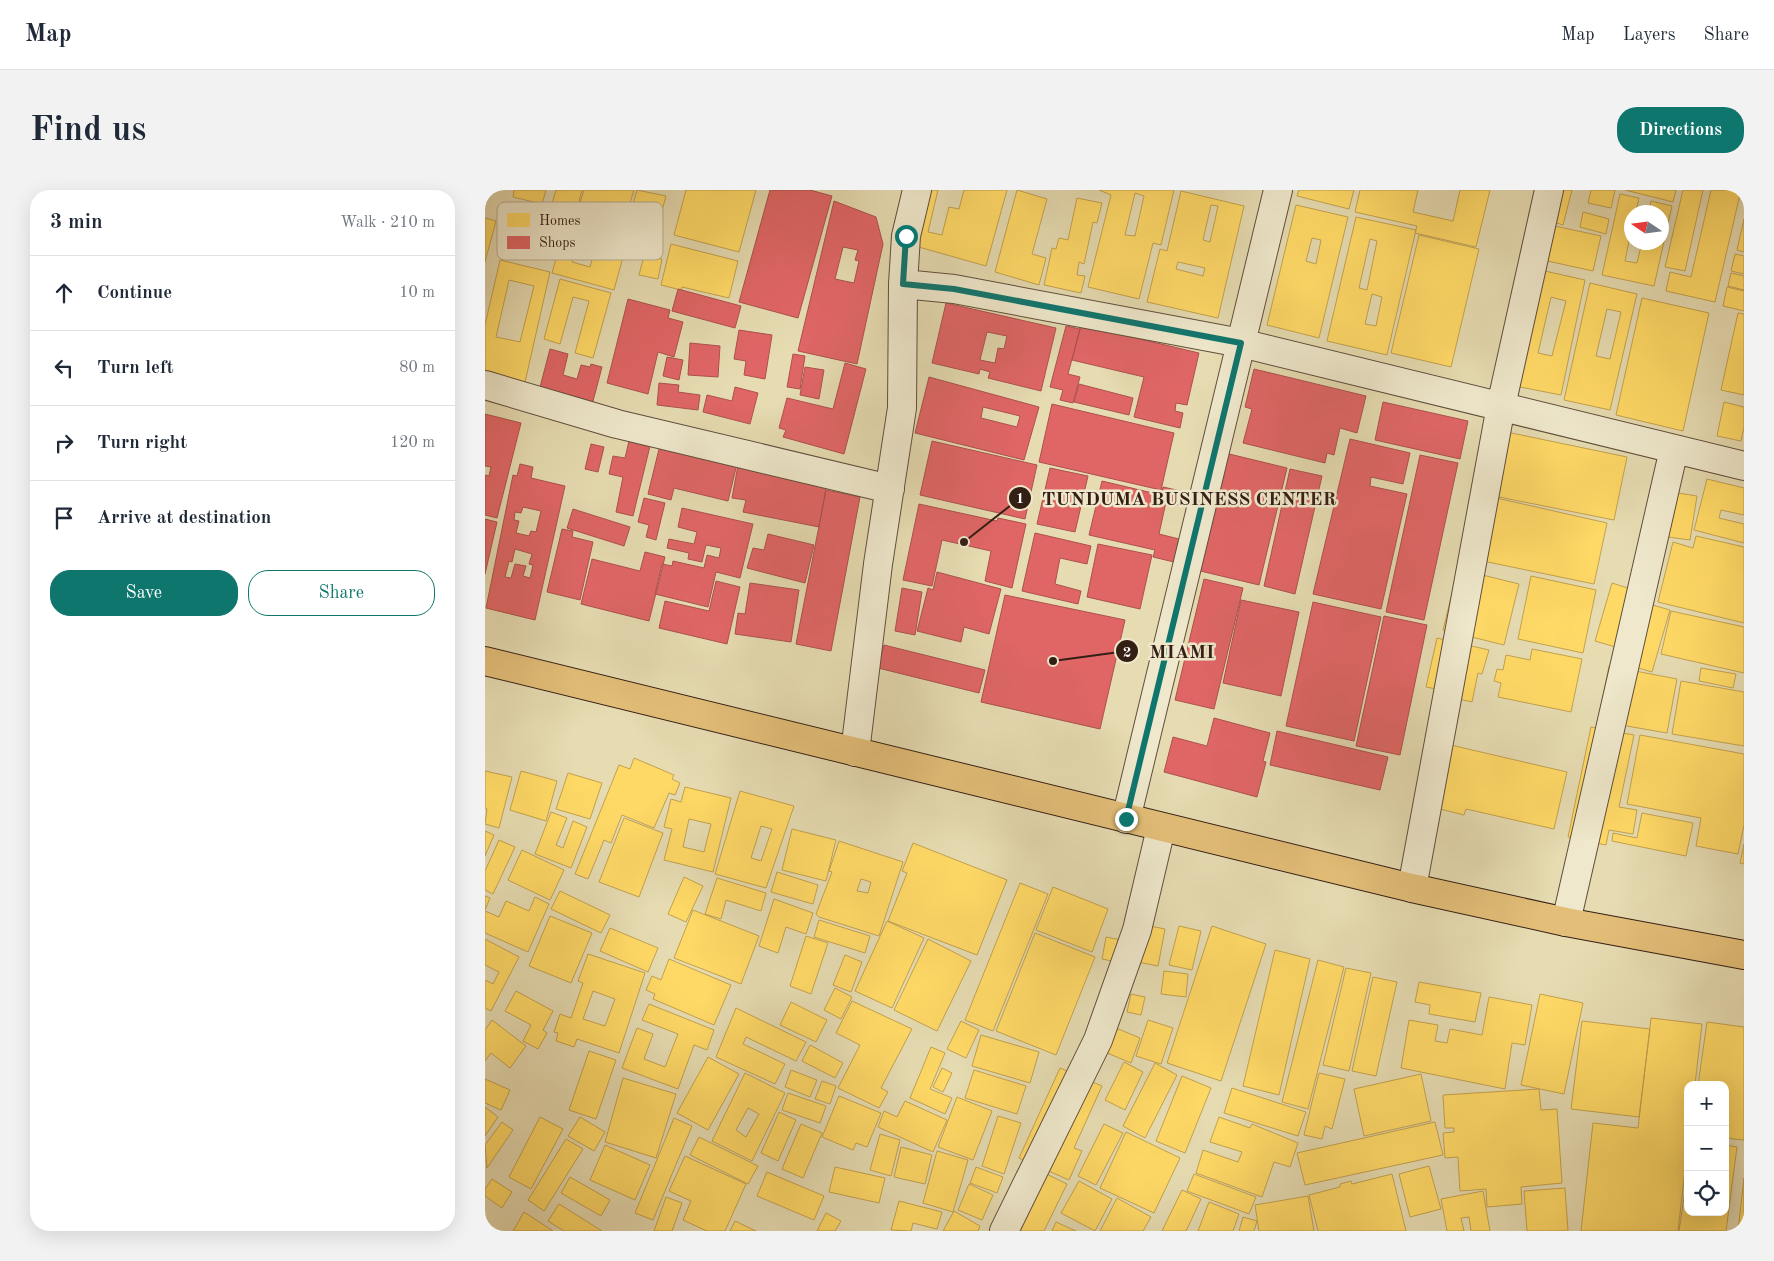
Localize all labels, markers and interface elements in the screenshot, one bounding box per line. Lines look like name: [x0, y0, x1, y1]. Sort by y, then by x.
text: Map: [25, 23, 72, 47]
text: Map: [1561, 26, 1595, 44]
text: Layers: [1623, 26, 1675, 44]
text: Share: [1703, 26, 1749, 44]
button: Directions: [1617, 107, 1744, 153]
text: Find us: [30, 113, 146, 148]
legend: [497, 202, 663, 260]
north arrow: [1624, 205, 1669, 250]
text: 3 min: [50, 212, 103, 233]
text: Homes: [539, 214, 581, 228]
text: Walk · 210 m: [340, 215, 435, 231]
route start: [895, 225, 918, 248]
text: Shops: [539, 236, 576, 250]
icon: ahead: [50, 279, 78, 307]
text: Continue: [97, 284, 172, 303]
text: 10 m: [399, 285, 435, 301]
icon: left: [50, 354, 78, 382]
text: Turn left: [97, 359, 174, 378]
text: 80 m: [399, 360, 435, 376]
icon: right: [50, 429, 78, 457]
text: Turn right: [97, 434, 187, 453]
text: 120 m: [390, 435, 435, 451]
callout: TUNDUMA BUSINESS CENTER: [1007, 481, 1347, 515]
text: TUNDUMA BUSINESS CENTER: [1042, 491, 1336, 510]
text: 1: [1016, 492, 1024, 507]
icon: arrive: [50, 504, 78, 532]
text: Arrive at destination: [97, 509, 271, 528]
button: Save: [50, 570, 238, 616]
button: Share: [248, 570, 435, 616]
callout: MIAMI: [1114, 634, 1224, 668]
text: MIAMI: [1150, 644, 1214, 663]
text: 2: [1123, 646, 1131, 661]
route end: [1115, 808, 1138, 831]
map controls: [1684, 1081, 1729, 1216]
button: +: [1684, 1081, 1729, 1126]
button: −: [1684, 1126, 1729, 1171]
button: locate: [1684, 1171, 1729, 1216]

